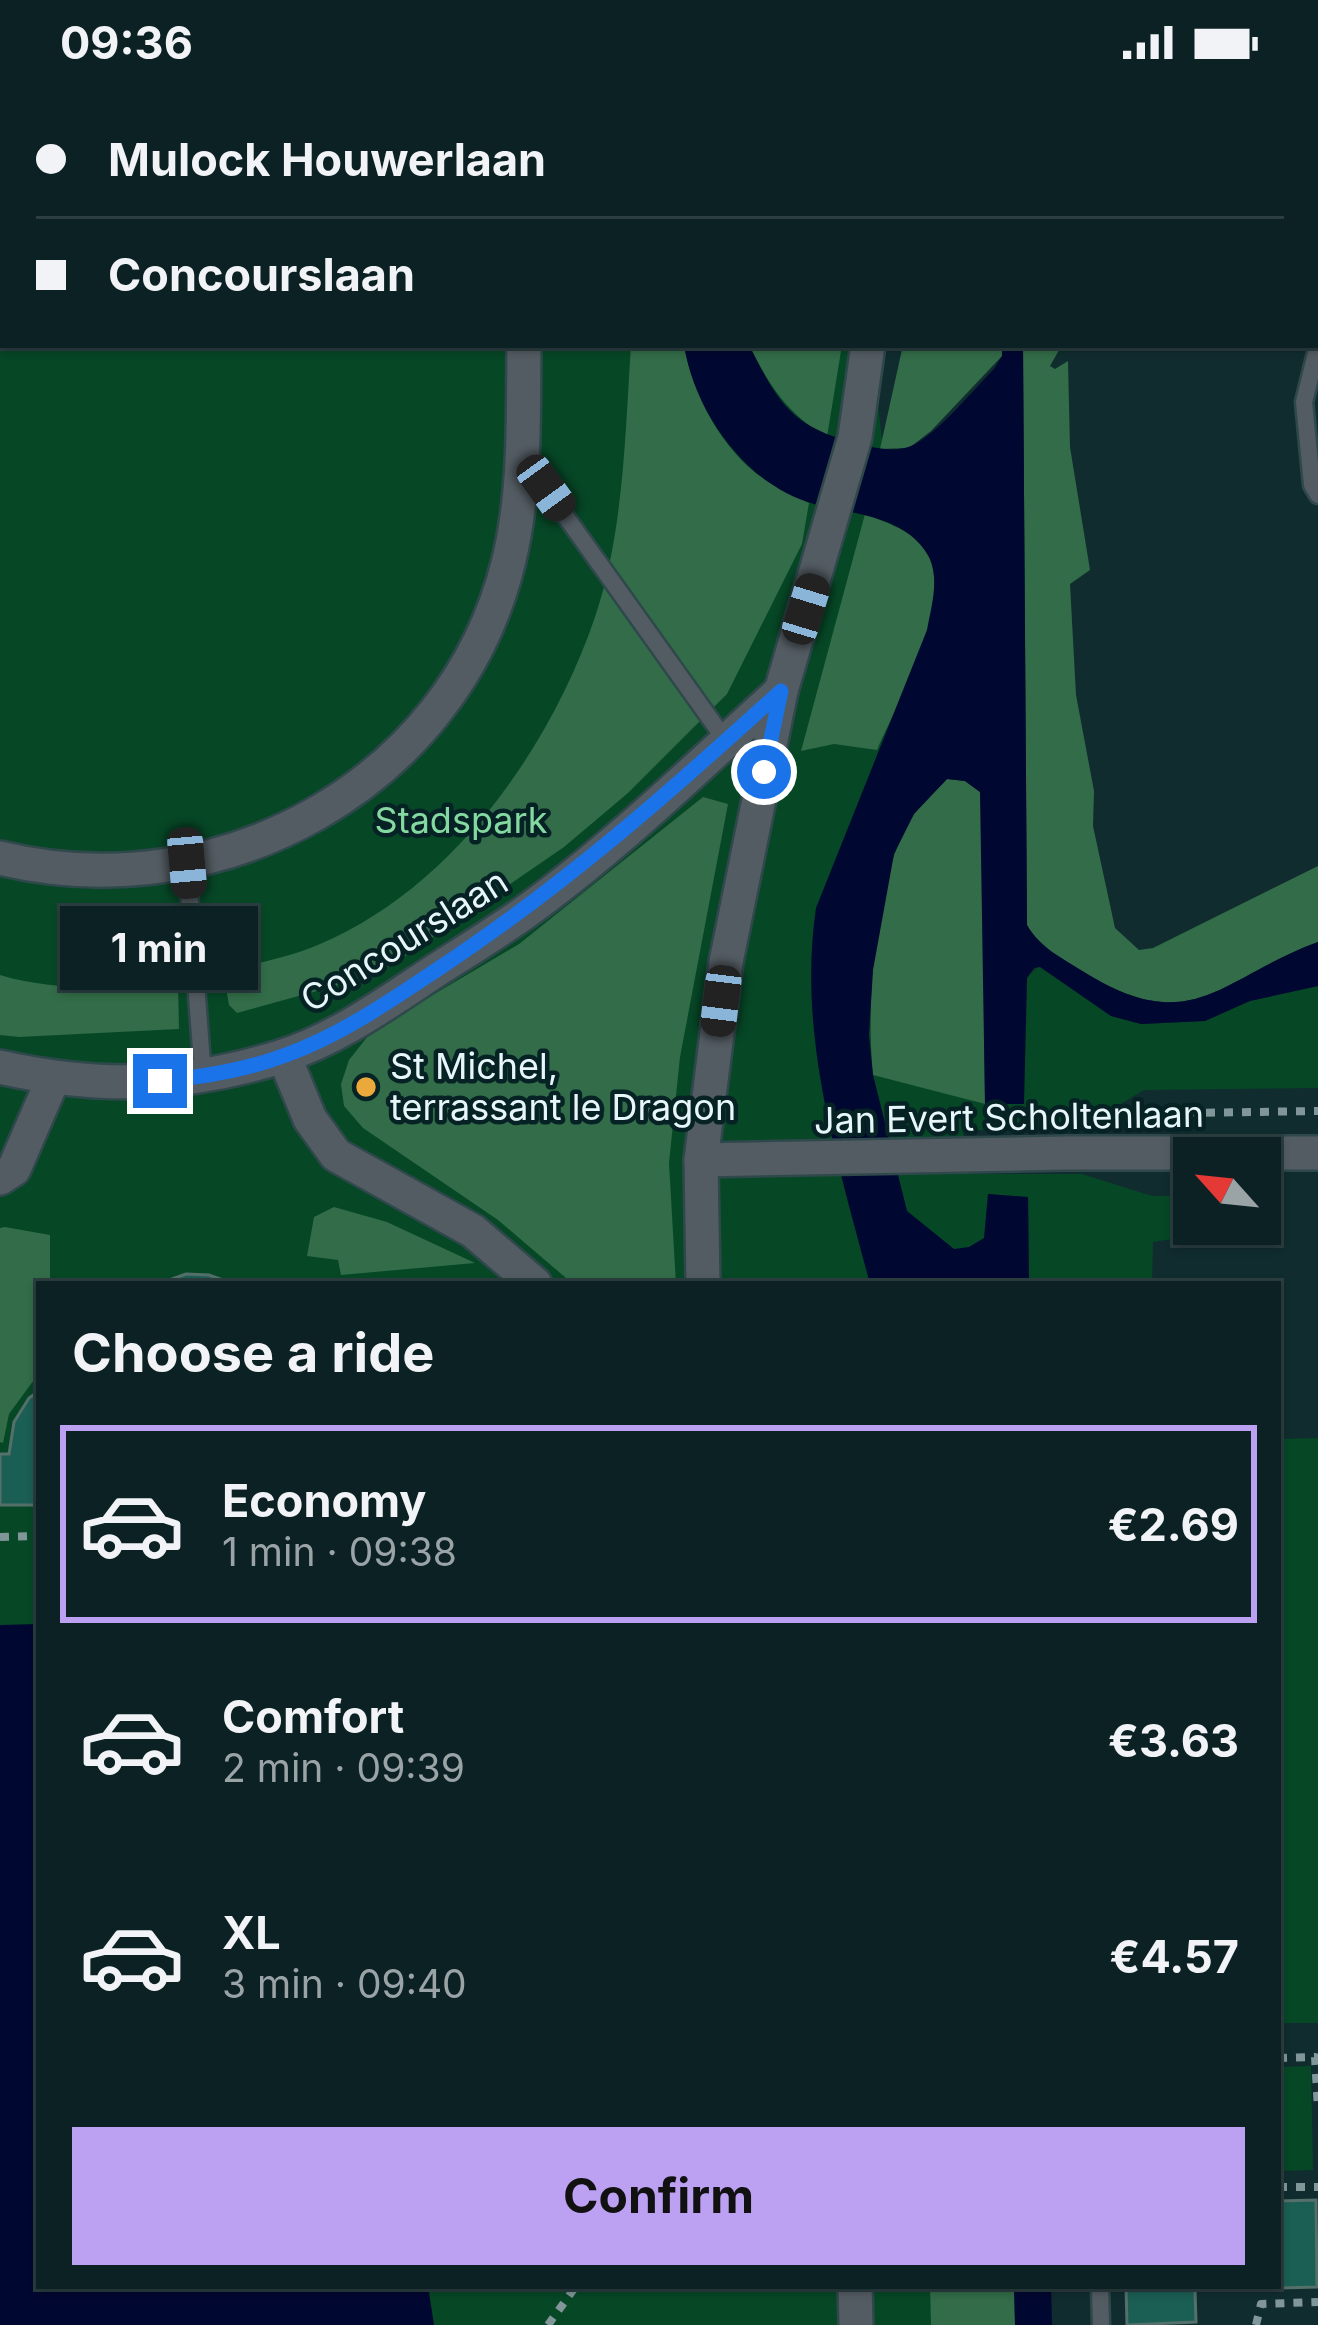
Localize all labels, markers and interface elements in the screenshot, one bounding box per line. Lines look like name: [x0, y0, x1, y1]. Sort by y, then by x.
text: 09:36: [60, 15, 193, 70]
text: Mulock Houwerlaan: [108, 132, 546, 187]
text: Concourslaan: [108, 247, 415, 302]
car: [510, 448, 582, 528]
car: [778, 569, 834, 649]
route start: [737, 745, 791, 799]
park label: Stadspark: [375, 798, 548, 842]
car: [166, 826, 208, 900]
street label: Concourslaan: [292, 859, 516, 1021]
callout: 1 min: [61, 907, 259, 991]
text: 1 min: [111, 924, 207, 971]
car: [699, 963, 743, 1039]
place label: St Michel, terrassant le Dragon: [390, 1044, 736, 1129]
route end: [133, 1054, 187, 1108]
marker: St Michel, terrassant le Dragon: [353, 1074, 379, 1100]
street label: Jan Evert Scholtenlaan: [814, 1092, 1204, 1142]
north arrow: [1173, 1137, 1281, 1245]
map controls: [1173, 1137, 1281, 1245]
text: Choose a ride: [72, 1320, 434, 1385]
icon: car: [78, 1470, 186, 1578]
text: Economy: [222, 1473, 426, 1528]
text: €2.69: [1108, 1497, 1239, 1552]
text: 1 min · 09:38: [222, 1528, 457, 1575]
icon: car: [78, 1686, 186, 1794]
text: Comfort: [222, 1689, 404, 1744]
text: €3.63: [1108, 1713, 1239, 1768]
text: 2 min · 09:39: [222, 1744, 465, 1791]
icon: car: [78, 1902, 186, 2010]
text: XL: [222, 1905, 281, 1960]
text: €4.57: [1110, 1929, 1239, 1984]
text: 3 min · 09:40: [222, 1960, 467, 2007]
button: Confirm: [72, 2127, 1245, 2265]

